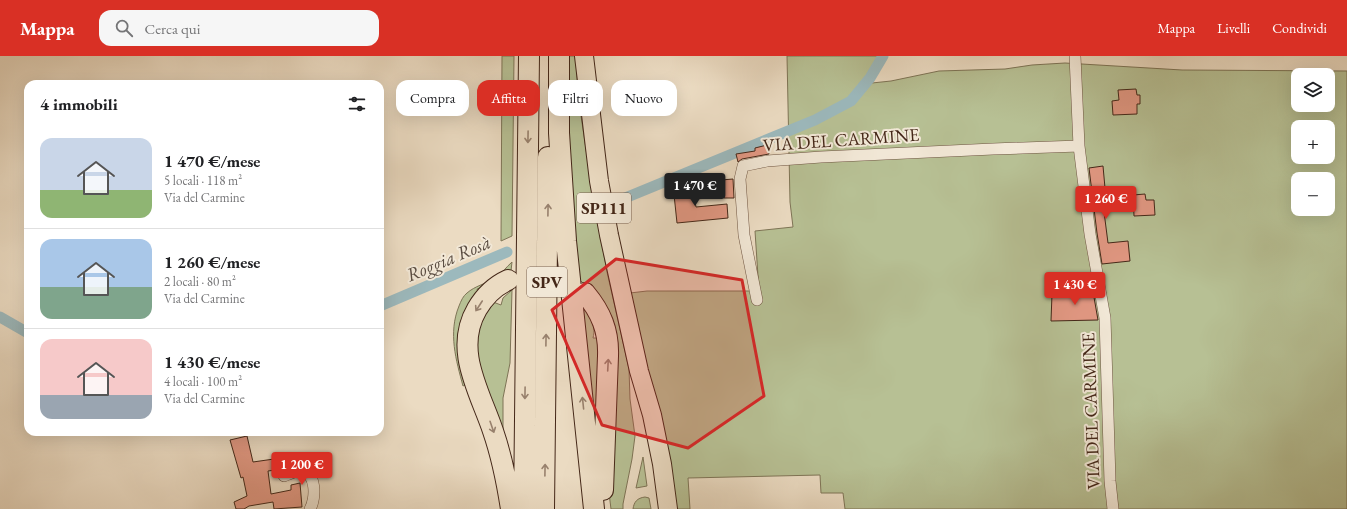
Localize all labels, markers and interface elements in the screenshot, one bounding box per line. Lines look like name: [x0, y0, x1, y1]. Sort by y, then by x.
search box: [99, 10, 379, 46]
text: Mappa: [20, 16, 75, 41]
icon: search: [113, 17, 135, 39]
text: Cerca qui: [145, 19, 200, 38]
text: Mappa: [1157, 19, 1195, 37]
text: Livelli: [1217, 19, 1250, 37]
text: Condividi: [1272, 19, 1327, 37]
map controls: [1291, 68, 1335, 216]
button: layers: [1291, 68, 1335, 112]
chip: Compra: [396, 80, 469, 116]
chip: Affitta: [477, 80, 540, 116]
chip: Filtri: [548, 80, 603, 116]
chip: Nuovo: [611, 80, 677, 116]
text: 4 immobili: [40, 93, 118, 115]
icon: filters: [346, 93, 368, 115]
button: +: [1291, 120, 1335, 164]
street label: VIA DEL CARMINE: [762, 123, 920, 156]
one-way arrow: [524, 130, 532, 143]
text: 1 470 €/mese: [164, 150, 260, 172]
icon: home: [72, 154, 120, 202]
text: 5 locali · 118 m²: [164, 172, 242, 189]
button: −: [1291, 172, 1335, 216]
pin: 1 470 €: [658, 173, 732, 207]
text: 1 470 €: [673, 177, 717, 194]
pin: 1 260 €: [1069, 186, 1143, 220]
text: Via del Carmine: [164, 189, 245, 206]
text: 1 260 €: [1084, 190, 1128, 207]
road number: SP111: [577, 193, 631, 223]
one-way arrow: [544, 204, 552, 217]
water label: Roggia Rosà: [402, 229, 494, 287]
text: 1 260 €/mese: [164, 251, 260, 273]
icon: home: [72, 255, 120, 303]
road number: SPV: [527, 267, 567, 297]
pin: 1 430 €: [1038, 272, 1112, 306]
text: 2 locali · 80 m²: [164, 273, 236, 290]
text: 1 430 €: [1053, 276, 1097, 293]
text: Via del Carmine: [164, 290, 245, 307]
one-way arrow: [475, 300, 483, 311]
street label: VIA DEL CARMINE: [1076, 332, 1105, 490]
one-way arrow: [542, 334, 550, 347]
text: 1 430 €/mese: [164, 351, 260, 373]
icon: home: [72, 355, 120, 403]
one-way arrow: [604, 359, 612, 372]
text: 4 locali · 100 m²: [164, 373, 242, 390]
one-way arrow: [522, 386, 529, 399]
text: Via del Carmine: [164, 390, 245, 407]
one-way arrow: [580, 397, 587, 410]
one-way arrow: [488, 421, 496, 433]
pin: 1 200 €: [265, 452, 339, 486]
text: 1 200 €: [280, 456, 324, 473]
one-way arrow: [541, 464, 549, 477]

